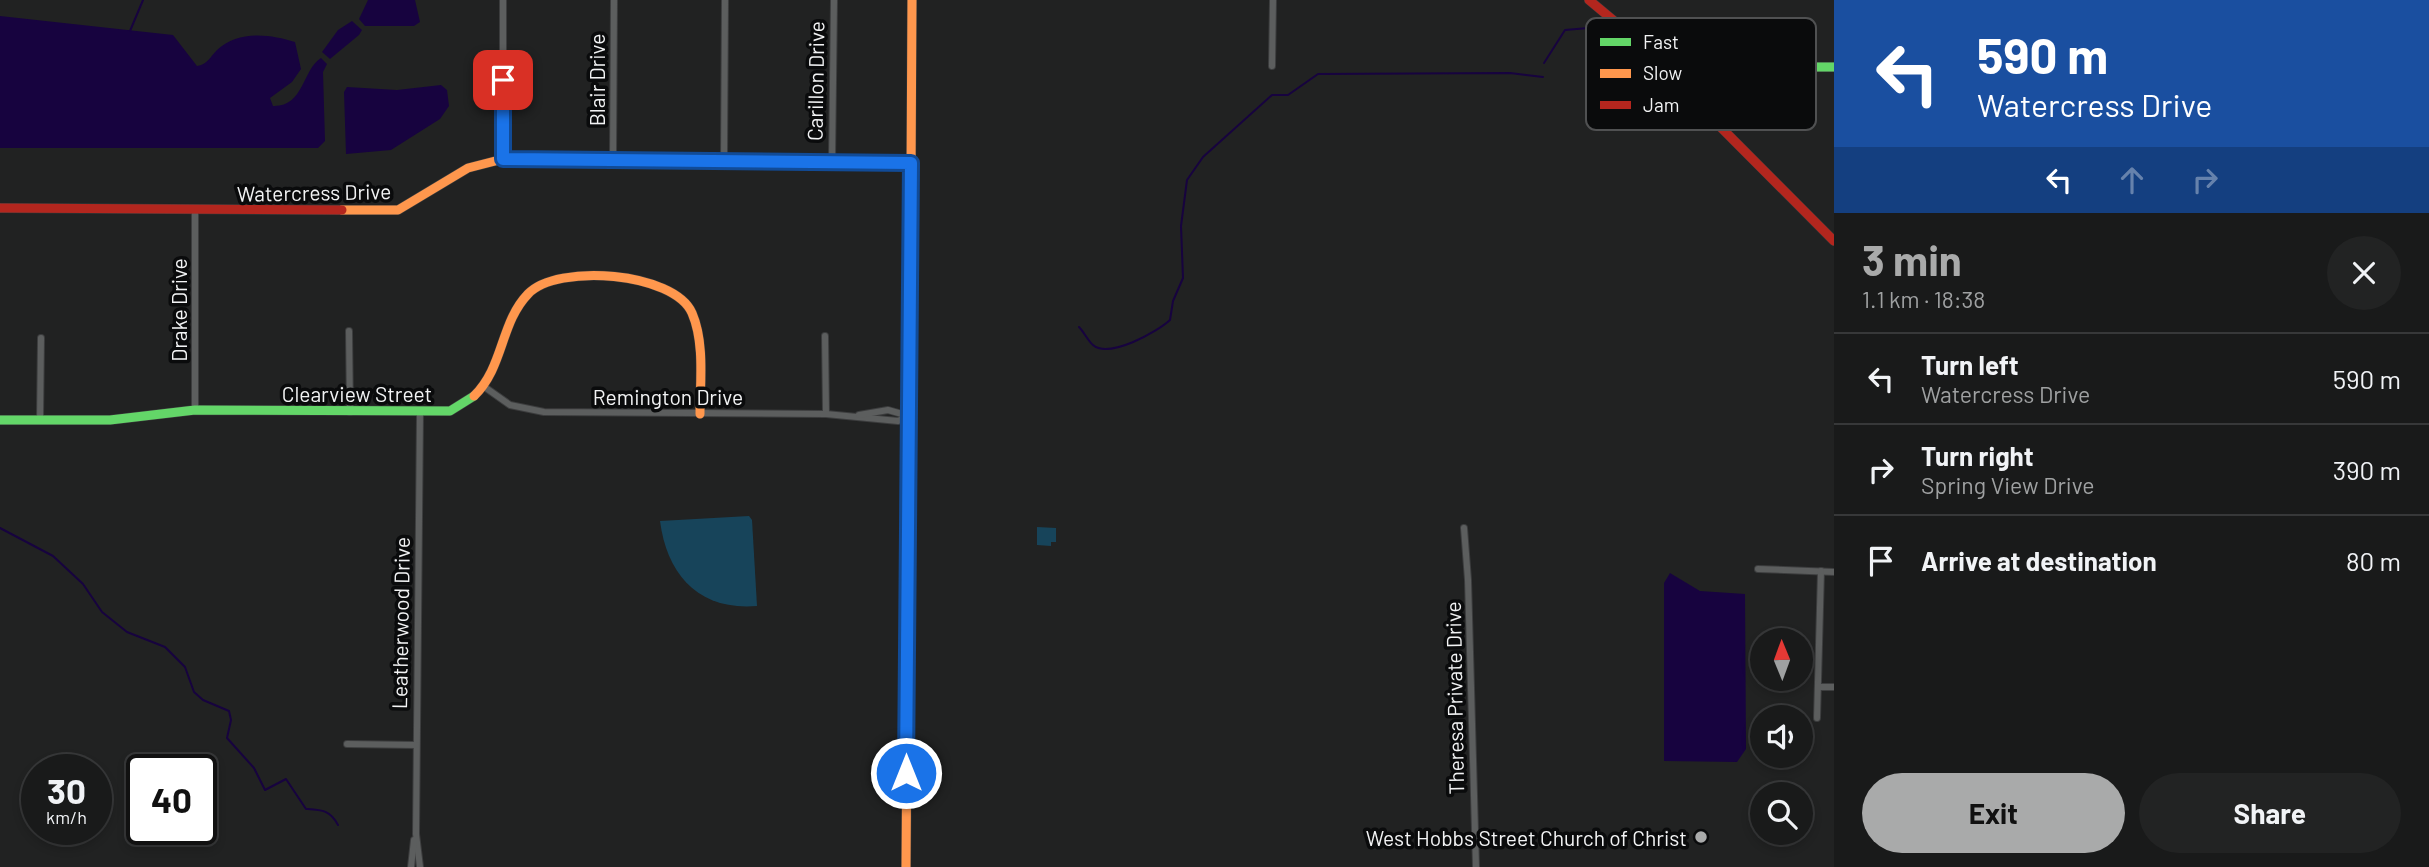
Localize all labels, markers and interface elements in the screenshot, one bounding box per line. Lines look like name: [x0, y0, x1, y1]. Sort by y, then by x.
legend: [1586, 18, 1816, 130]
street label: Carillon Drive: [801, 21, 829, 141]
text: 590 m: [1977, 25, 2108, 84]
icon: left: [1862, 28, 1953, 119]
text: Fast: [1643, 30, 1679, 53]
street label: Blair Drive: [584, 34, 609, 126]
pin: [473, 50, 533, 110]
icon: arrive: [484, 61, 522, 99]
text: Slow: [1643, 61, 1682, 84]
text: Watercress Drive: [1977, 85, 2212, 123]
text: Jam: [1643, 93, 1679, 116]
icon: left: [2040, 161, 2078, 199]
icon: ahead: [2113, 161, 2151, 199]
icon: right: [2186, 161, 2224, 199]
street label: Watercress Drive: [237, 178, 391, 206]
text: 3 min: [1862, 234, 1962, 284]
button: close: [2327, 236, 2401, 310]
street label: Drake Drive: [166, 258, 191, 362]
text: 1.1 km · 18:38: [1862, 285, 1985, 313]
text: Turn left: [1921, 349, 2019, 380]
icon: left: [1862, 360, 1900, 398]
text: 590 m: [2333, 363, 2401, 394]
text: Watercress Drive: [1921, 380, 2090, 408]
street label: Clearview Street: [282, 381, 432, 406]
street label: Remington Drive: [593, 384, 743, 409]
text: Turn right: [1921, 440, 2034, 471]
icon: right: [1862, 451, 1900, 489]
text: 390 m: [2333, 454, 2401, 485]
text: Spring View Drive: [1921, 471, 2094, 499]
street label: Leatherwood Drive: [386, 537, 414, 709]
icon: arrive: [1862, 542, 1900, 580]
text: Arrive at destination: [1921, 545, 2157, 576]
text: 80 m: [2346, 545, 2401, 576]
street label: Theresa Private Drive: [1440, 601, 1468, 795]
north arrow: [1750, 628, 1813, 691]
map controls: [1750, 628, 1813, 845]
button: sound: [1750, 705, 1813, 768]
position arrow: [869, 736, 943, 810]
speed limit sign: 40: [126, 754, 217, 845]
text: 30: [47, 769, 86, 811]
button: Exit: [1862, 773, 2125, 853]
button: Share: [2139, 773, 2401, 853]
button: search: [1750, 782, 1813, 845]
text: km/h: [46, 806, 87, 828]
place label: West Hobbs Street Church of Christ: [1366, 825, 1687, 850]
marker: West Hobbs Street Church of Christ: [1693, 829, 1709, 845]

